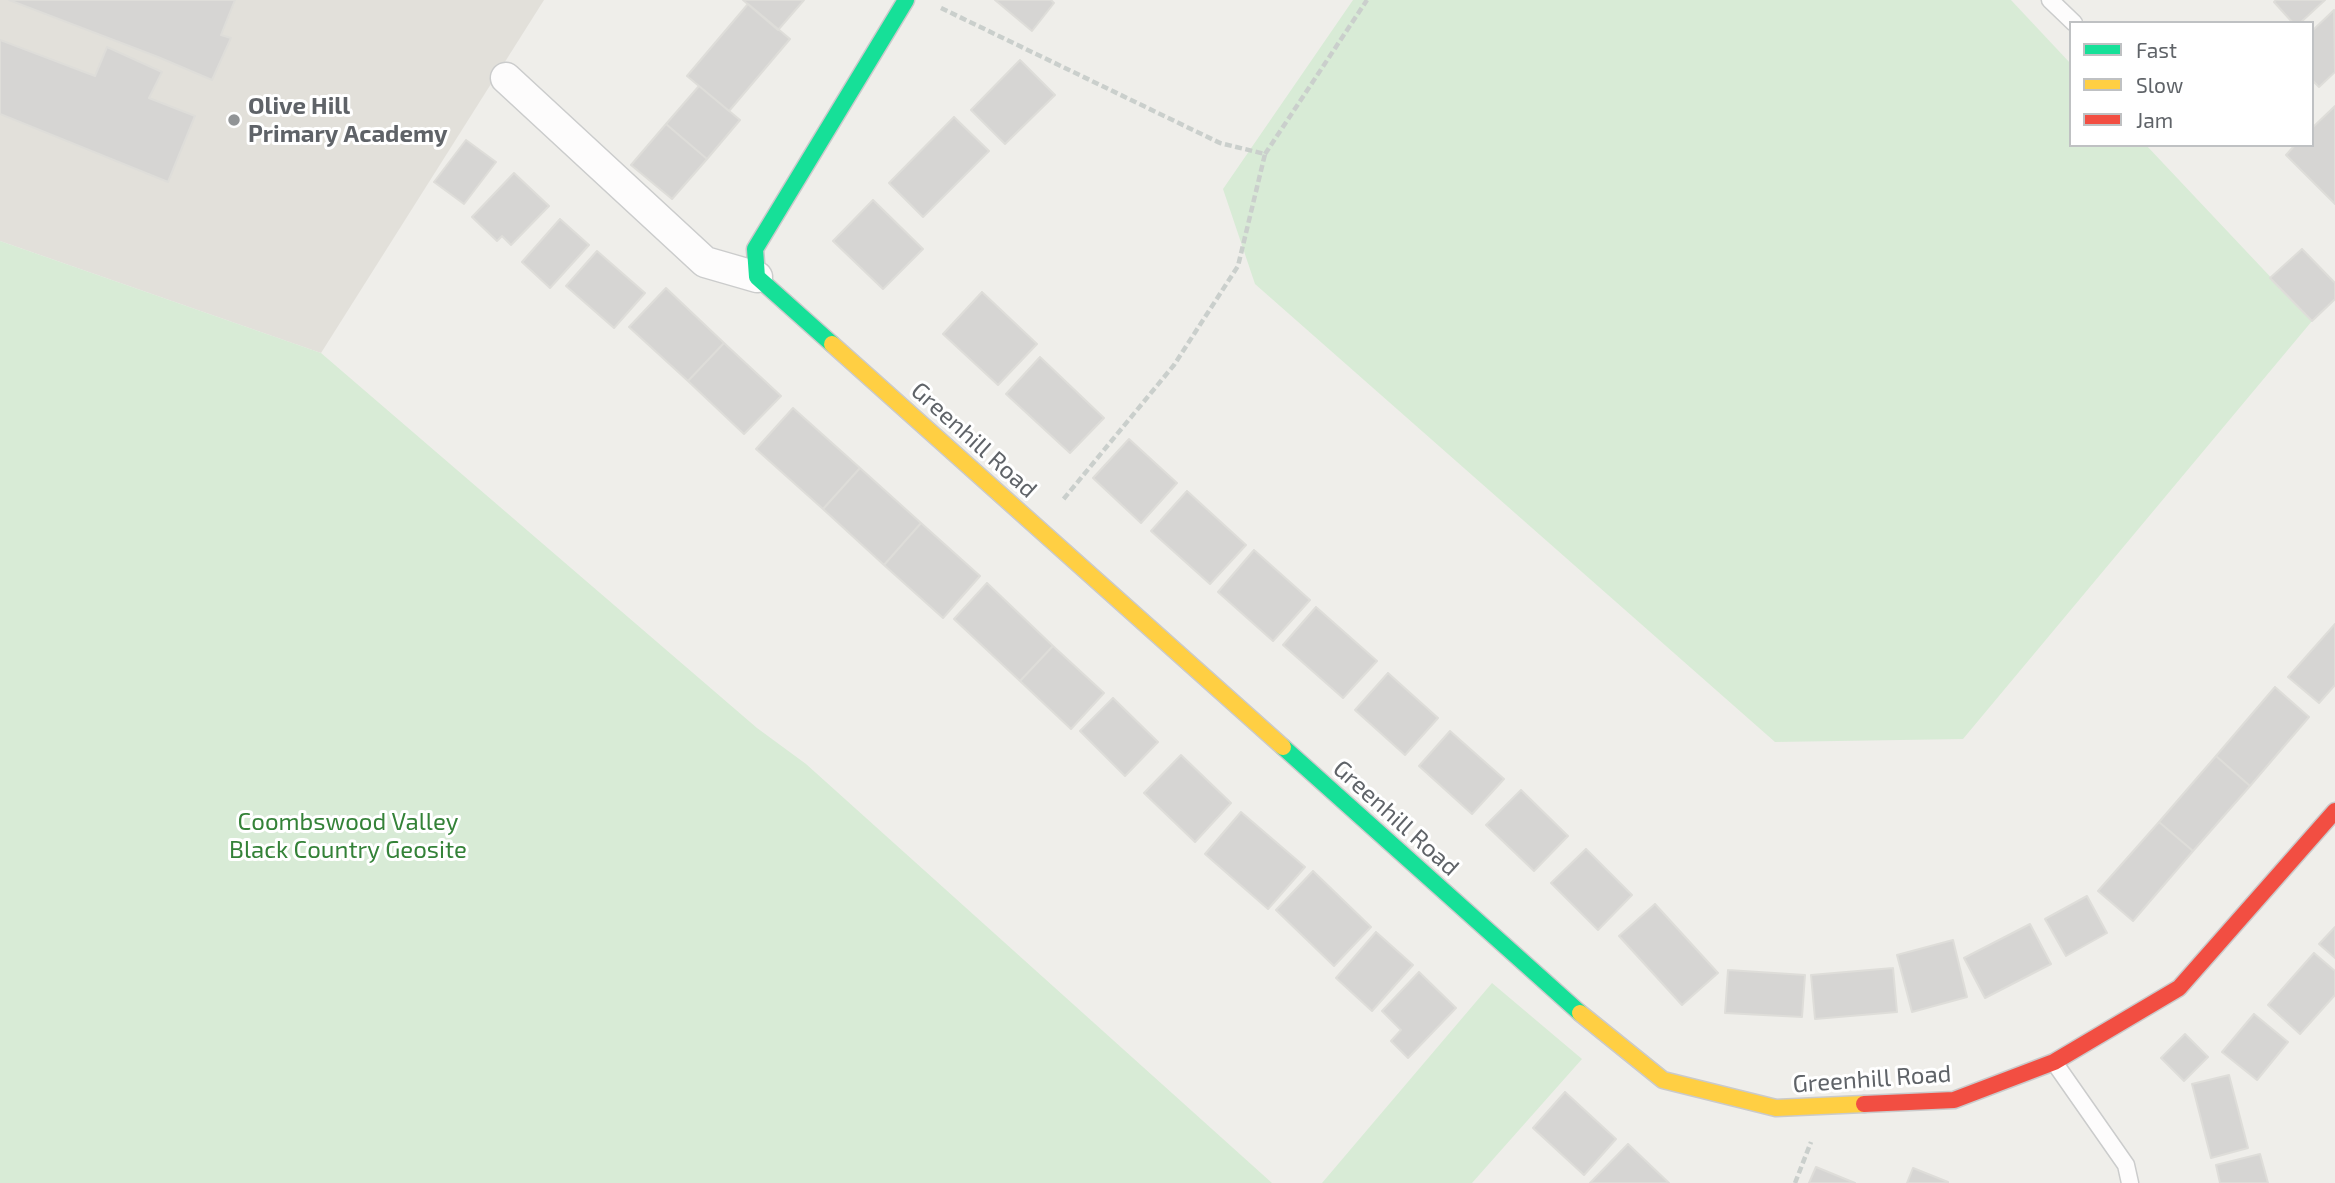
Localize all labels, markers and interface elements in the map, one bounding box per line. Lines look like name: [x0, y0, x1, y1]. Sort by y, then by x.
legend: [2069, 21, 2314, 147]
text: Fast: [2136, 37, 2177, 62]
text: Slow: [2136, 72, 2183, 97]
place label: Olive Hill Primary Academy: [248, 92, 448, 148]
text: Jam: [2136, 107, 2173, 132]
marker: Olive Hill Primary Academy: [226, 112, 242, 128]
street label: Greenhill Road: [905, 376, 1043, 504]
street label: Greenhill Road: [1327, 754, 1465, 882]
park label: Coombswood Valley Black Country Geosite: [229, 808, 467, 864]
street label: Greenhill Road: [1792, 1059, 1952, 1099]

